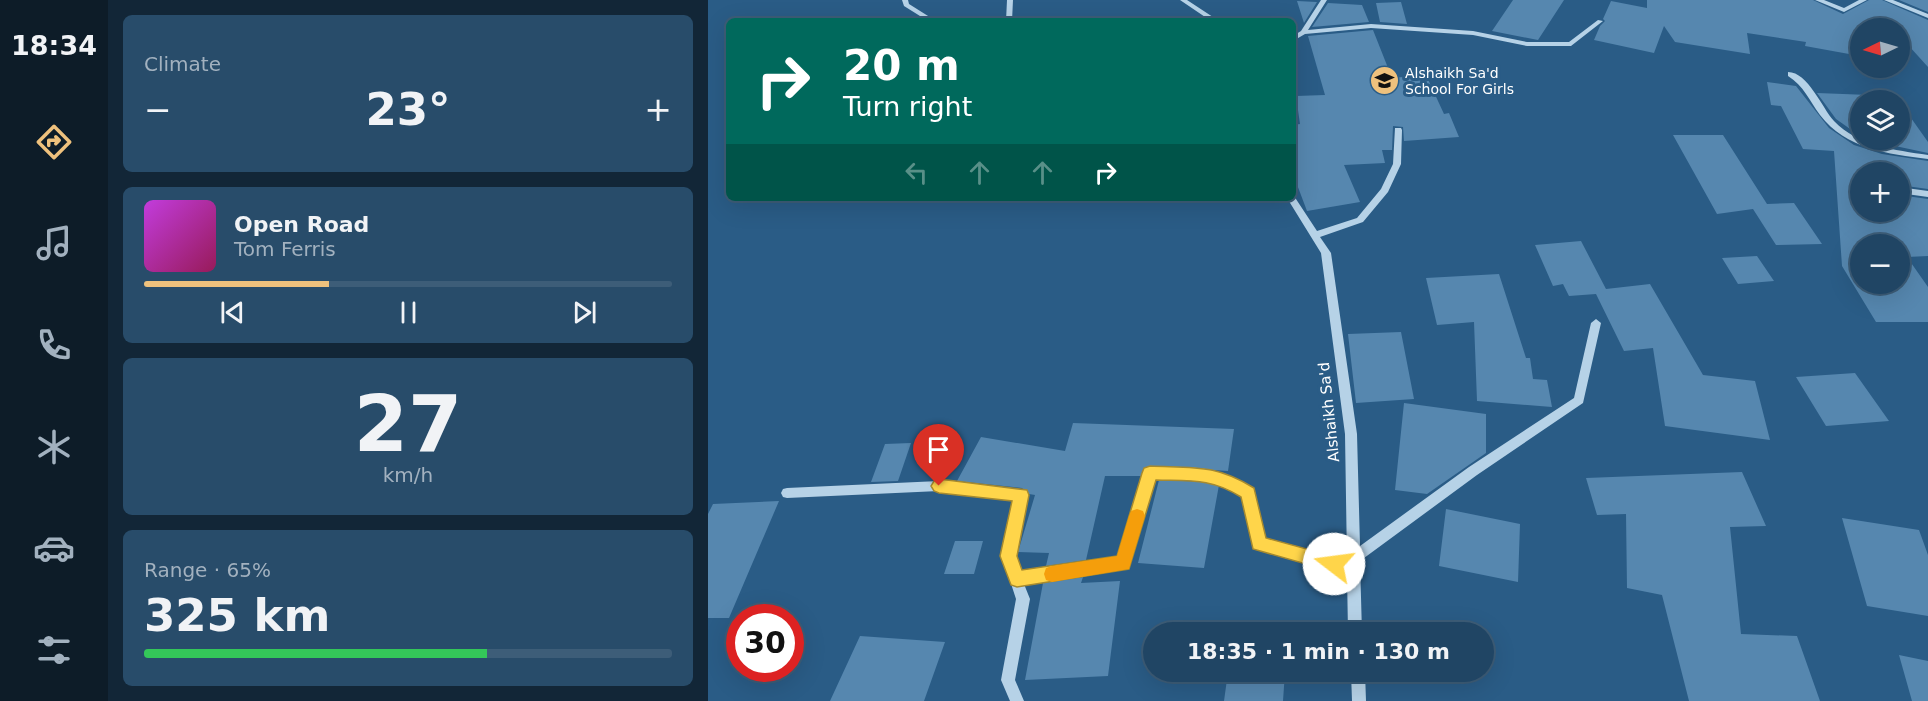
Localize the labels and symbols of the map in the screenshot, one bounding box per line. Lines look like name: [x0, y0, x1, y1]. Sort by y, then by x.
north arrow: [1850, 18, 1910, 78]
school or university icon: Alshaikh Sa'd School For Girls: [1368, 65, 1400, 97]
place label: Alshaikh Sa'd School For Girls: [1405, 65, 1514, 97]
street label: Alshaikh Sa'd: [1315, 361, 1343, 463]
pin: [913, 424, 964, 486]
position arrow: [1302, 532, 1366, 596]
speed limit sign: 30: [726, 604, 804, 682]

